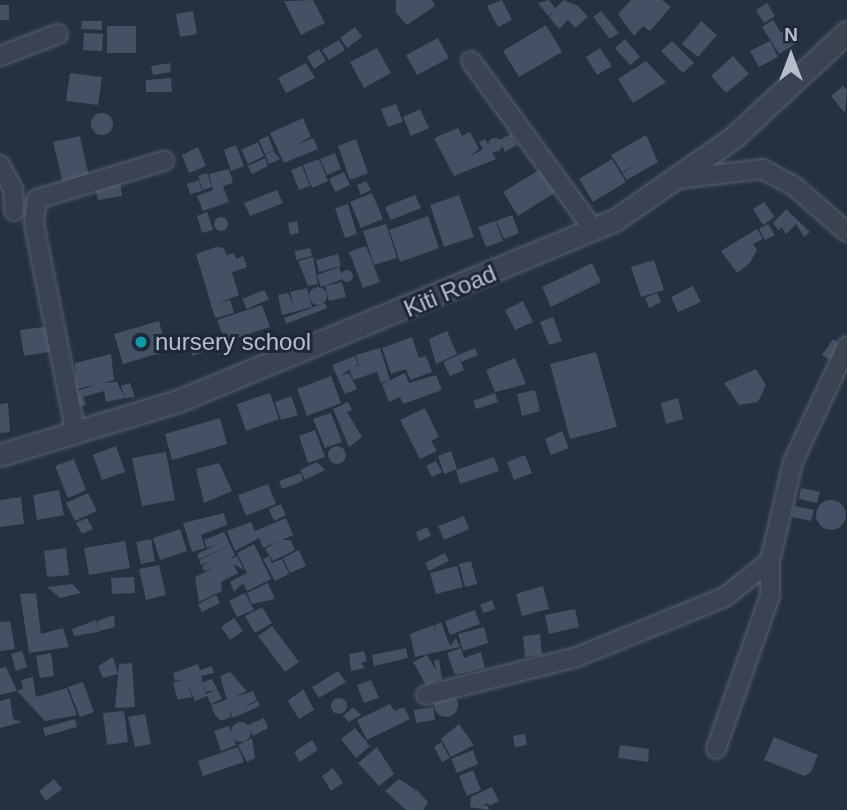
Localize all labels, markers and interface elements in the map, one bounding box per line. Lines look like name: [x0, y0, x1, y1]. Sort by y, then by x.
north arrow: [756, 21, 826, 91]
text: N: [784, 24, 798, 45]
street label: Kiti Road: [400, 259, 500, 323]
place label: nursery school: [155, 328, 311, 356]
marker: nursery school: [133, 334, 149, 350]

